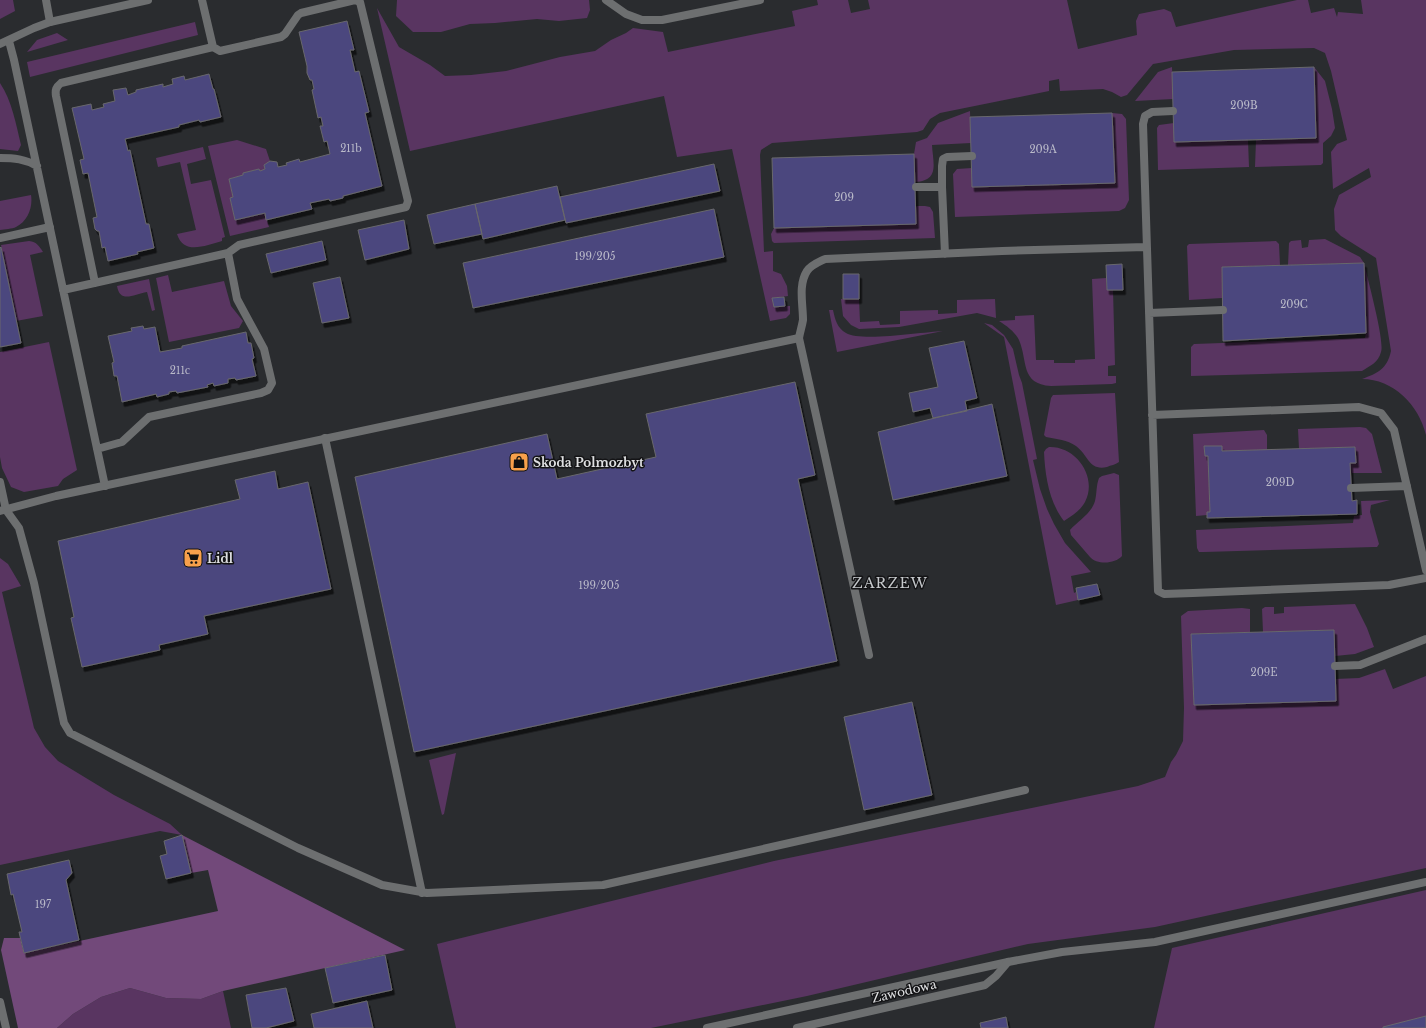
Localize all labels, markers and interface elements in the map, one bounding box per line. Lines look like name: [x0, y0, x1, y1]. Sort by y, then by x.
house number: 209B: [1230, 99, 1258, 112]
house number: 211b: [340, 142, 362, 155]
house number: 209A: [1029, 143, 1057, 156]
house number: 209: [834, 191, 854, 204]
house number: 199/205: [575, 250, 616, 263]
house number: 209C: [1280, 298, 1308, 311]
house number: 211c: [170, 364, 191, 377]
shop icon: Skoda Polmozbyt: [508, 451, 530, 473]
place label: Skoda Polmozbyt: [533, 455, 644, 470]
house number: 209D: [1266, 476, 1294, 489]
supermarket icon: Lidl: [182, 547, 204, 569]
place label: Lidl: [207, 551, 234, 566]
district label: ZARZEW: [852, 574, 928, 592]
house number: 199/205: [579, 579, 620, 592]
house number: 209E: [1251, 666, 1278, 679]
house number: 197: [35, 898, 52, 911]
street label: Zawodowa: [870, 976, 938, 1006]

